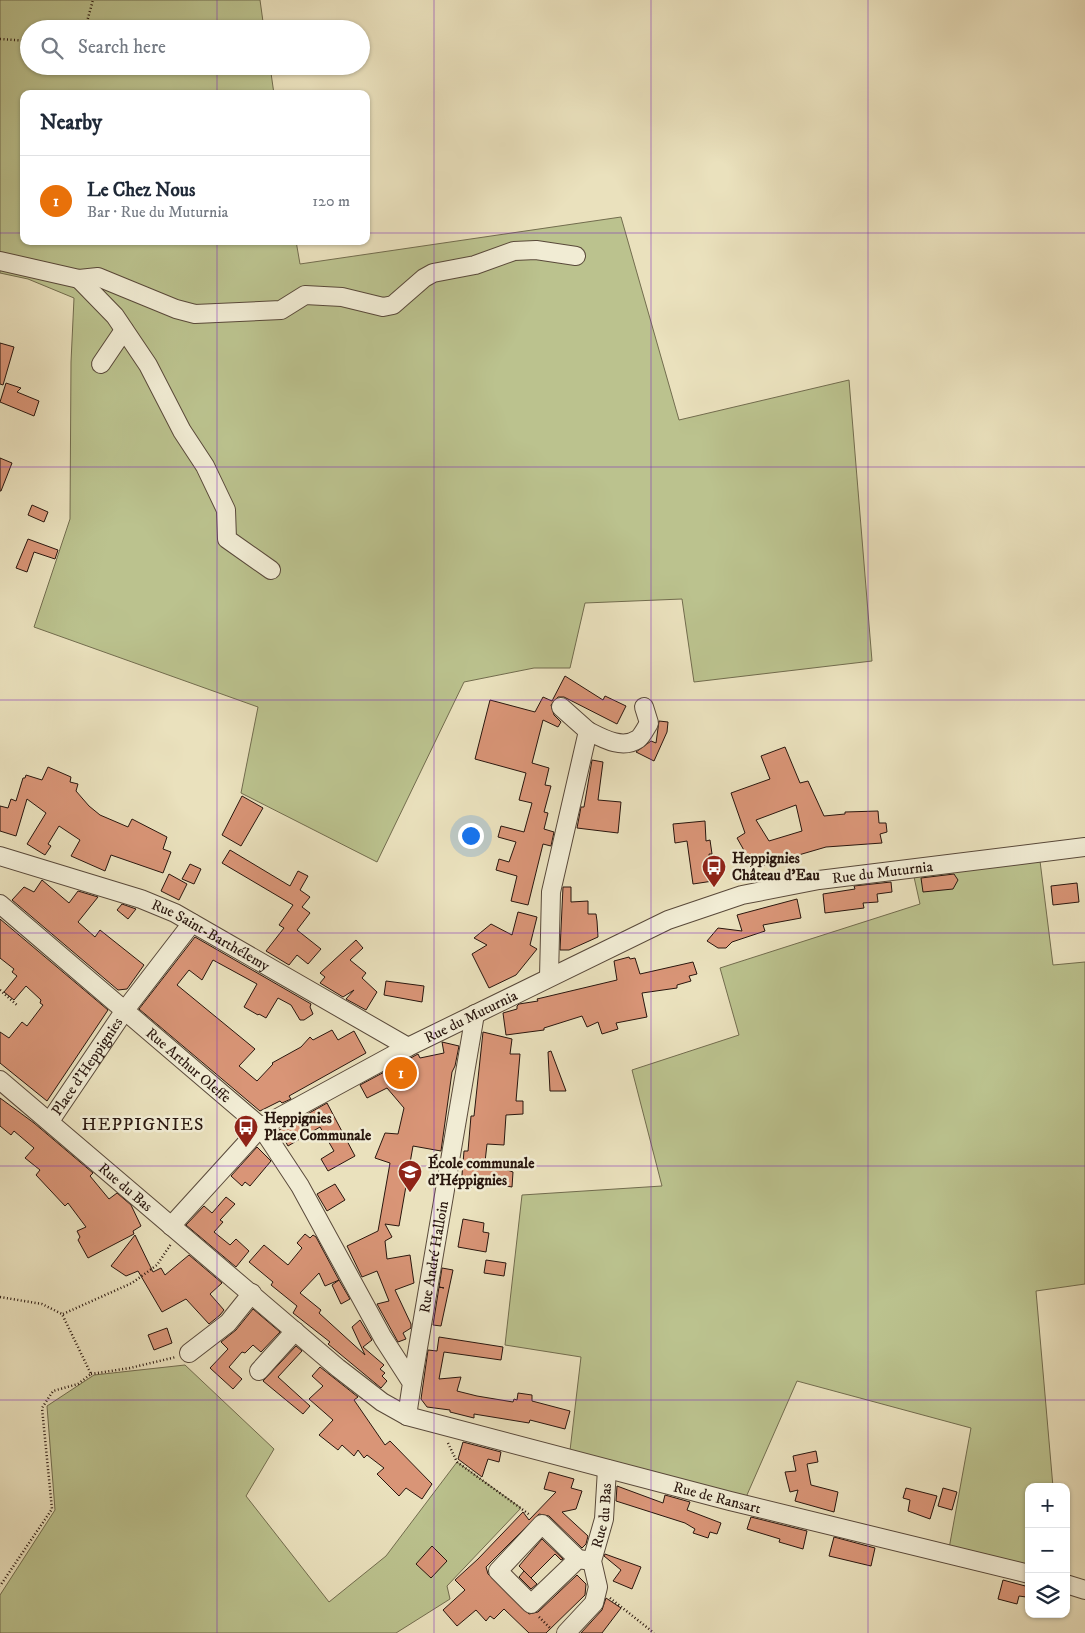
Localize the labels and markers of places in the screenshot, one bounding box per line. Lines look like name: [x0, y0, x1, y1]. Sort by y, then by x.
place label: Heppignies Château d'Eau: [732, 849, 820, 885]
bus stop icon: Heppignies Château d'Eau: [701, 854, 727, 888]
pin: 1: [385, 1054, 417, 1092]
place label: Heppignies Place Communale: [264, 1109, 372, 1145]
bus stop icon: Heppignies Place Communale: [233, 1114, 259, 1148]
place label: École communale d'Héppignies: [428, 1153, 535, 1190]
school or university icon: École communale d'Héppignies: [397, 1159, 423, 1193]

